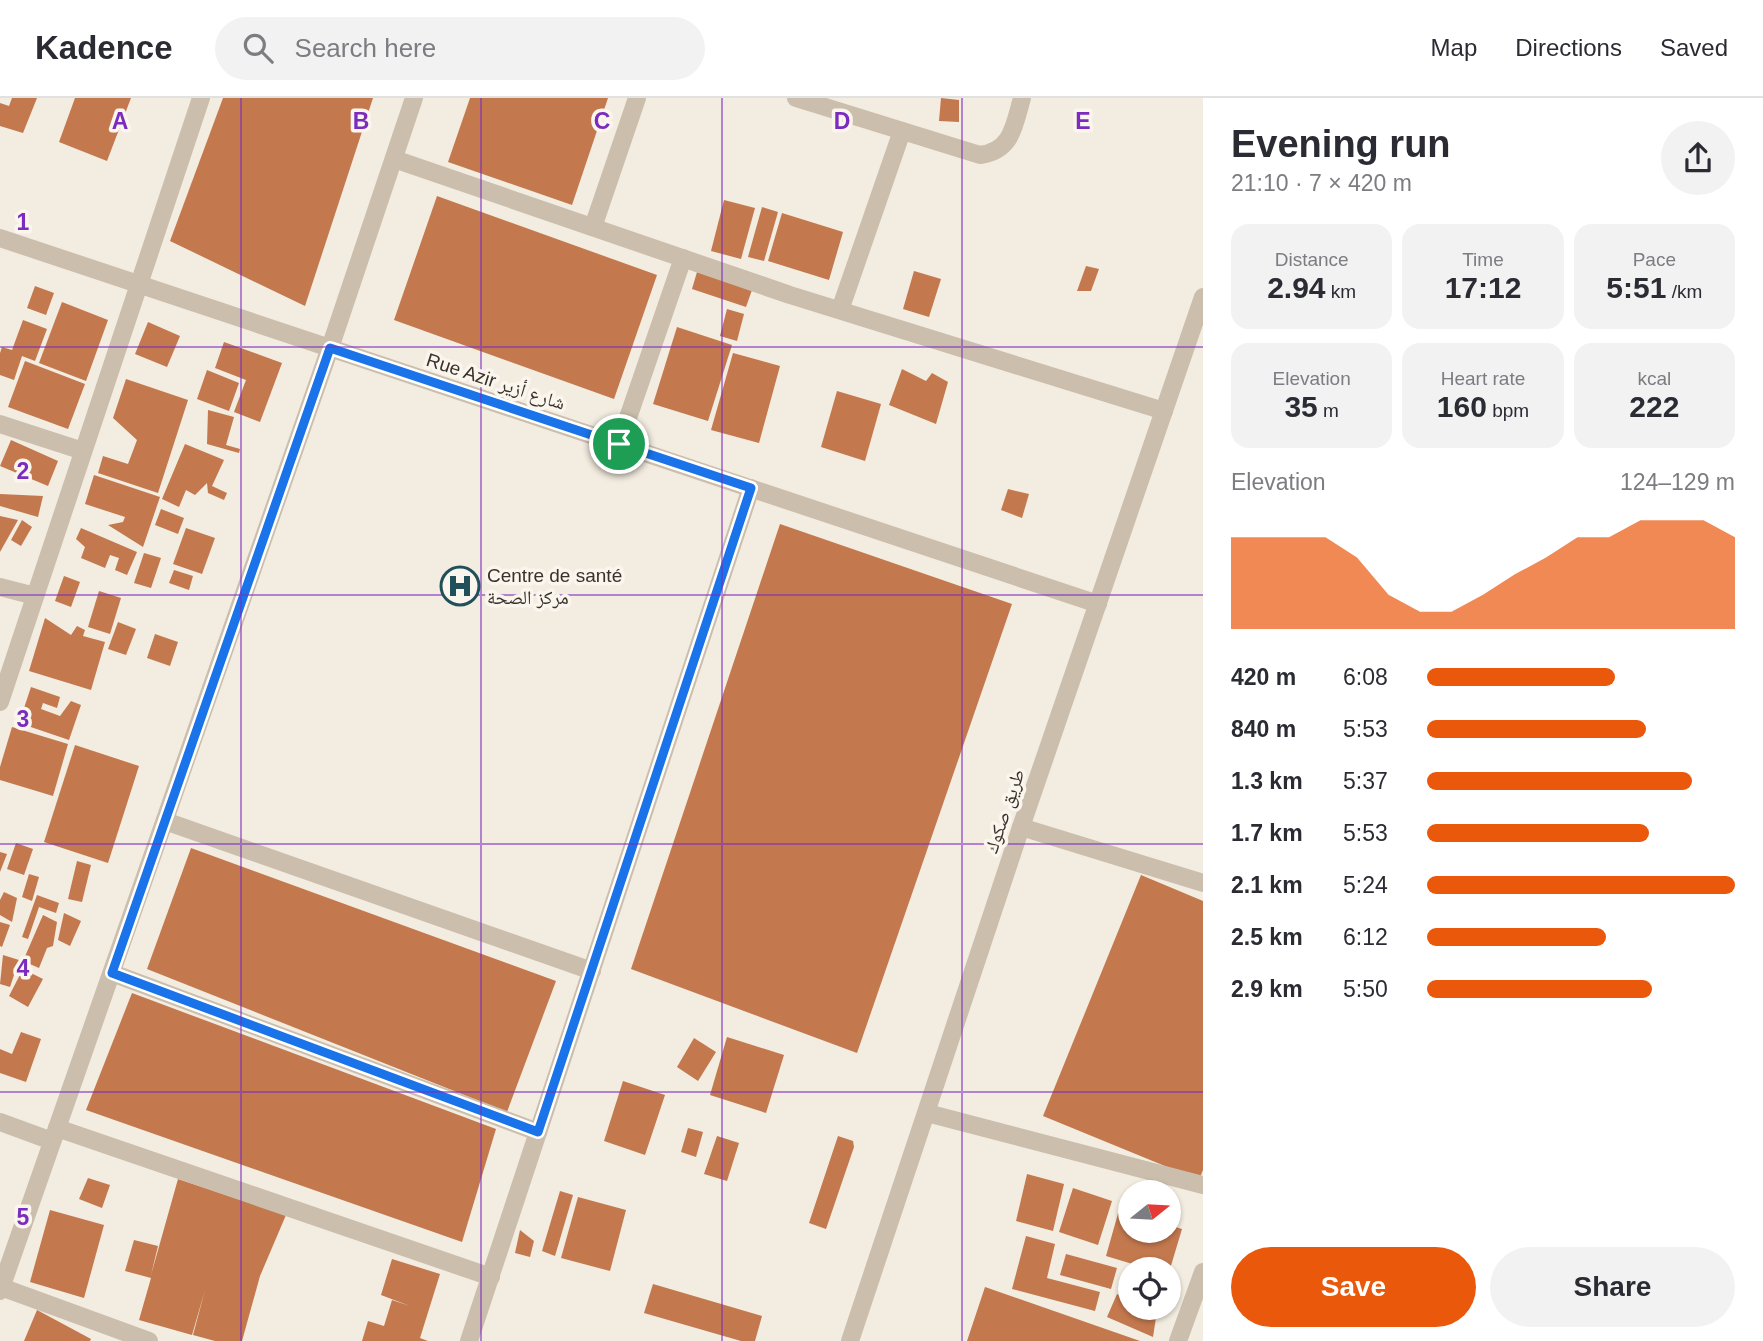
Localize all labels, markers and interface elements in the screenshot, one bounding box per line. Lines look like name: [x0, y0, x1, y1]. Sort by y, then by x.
search box: [215, 17, 705, 80]
text: Kadence: [35, 29, 173, 66]
icon: search: [239, 29, 277, 67]
text: Search here: [295, 33, 436, 63]
text: Map: [1431, 34, 1477, 61]
text: Directions: [1515, 34, 1622, 61]
text: Saved: [1660, 34, 1728, 61]
text: A: [112, 108, 128, 134]
text: B: [353, 108, 369, 134]
text: C: [594, 108, 610, 134]
text: D: [834, 108, 850, 134]
text: E: [1075, 108, 1091, 134]
button: share: [1661, 121, 1735, 195]
text: Evening run: [1231, 123, 1451, 165]
text: 21:10 · 7 × 420 m: [1231, 170, 1412, 196]
text: 1: [17, 209, 30, 235]
text: Distance: [1275, 249, 1349, 270]
text: Time: [1462, 249, 1504, 270]
text: Pace: [1633, 249, 1676, 270]
text: 2.94: [1267, 271, 1326, 304]
text: 17:12: [1445, 271, 1521, 304]
text: 5:51: [1606, 271, 1666, 304]
text: km: [1326, 281, 1356, 302]
text: /km: [1666, 281, 1702, 302]
street label: Rue Azir شارع أزير: [424, 348, 568, 415]
text: Elevation: [1273, 368, 1351, 389]
text: Heart rate: [1441, 368, 1525, 389]
text: kcal: [1637, 368, 1671, 389]
text: 35: [1284, 390, 1318, 423]
text: 160: [1437, 390, 1487, 423]
text: 222: [1629, 390, 1679, 423]
text: m: [1318, 400, 1339, 421]
text: bpm: [1487, 400, 1529, 421]
pin: [589, 414, 649, 474]
icon: arrive: [600, 425, 638, 463]
text: 2: [17, 458, 29, 484]
text: Elevation: [1231, 469, 1326, 495]
text: 124–129 m: [1620, 469, 1735, 495]
hospital icon: Centre de santé مركز الصحة: [439, 565, 481, 607]
place label: Centre de santé مركز الصحة: [487, 565, 622, 609]
text: 420 m: [1231, 664, 1296, 690]
text: 6:08: [1343, 664, 1388, 690]
text: 3: [17, 706, 29, 732]
text: 840 m: [1231, 716, 1296, 742]
text: 5:53: [1343, 716, 1388, 742]
street label: طريق صكوك: [980, 766, 1030, 856]
text: 1.3 km: [1231, 768, 1303, 794]
text: 5:37: [1343, 768, 1388, 794]
text: 1.7 km: [1231, 820, 1303, 846]
text: 5:53: [1343, 820, 1388, 846]
text: 2.1 km: [1231, 872, 1303, 898]
text: 5:24: [1343, 872, 1388, 898]
text: 2.5 km: [1231, 924, 1303, 950]
text: 6:12: [1343, 924, 1388, 950]
text: 4: [17, 955, 30, 981]
text: 2.9 km: [1231, 976, 1303, 1002]
text: 5:50: [1343, 976, 1388, 1002]
north arrow: [1118, 1180, 1181, 1242]
map controls: [1118, 1180, 1181, 1320]
text: 5: [17, 1204, 30, 1230]
button: Save: [1231, 1247, 1476, 1327]
button: Share: [1490, 1247, 1735, 1327]
button: locate: [1118, 1257, 1181, 1320]

